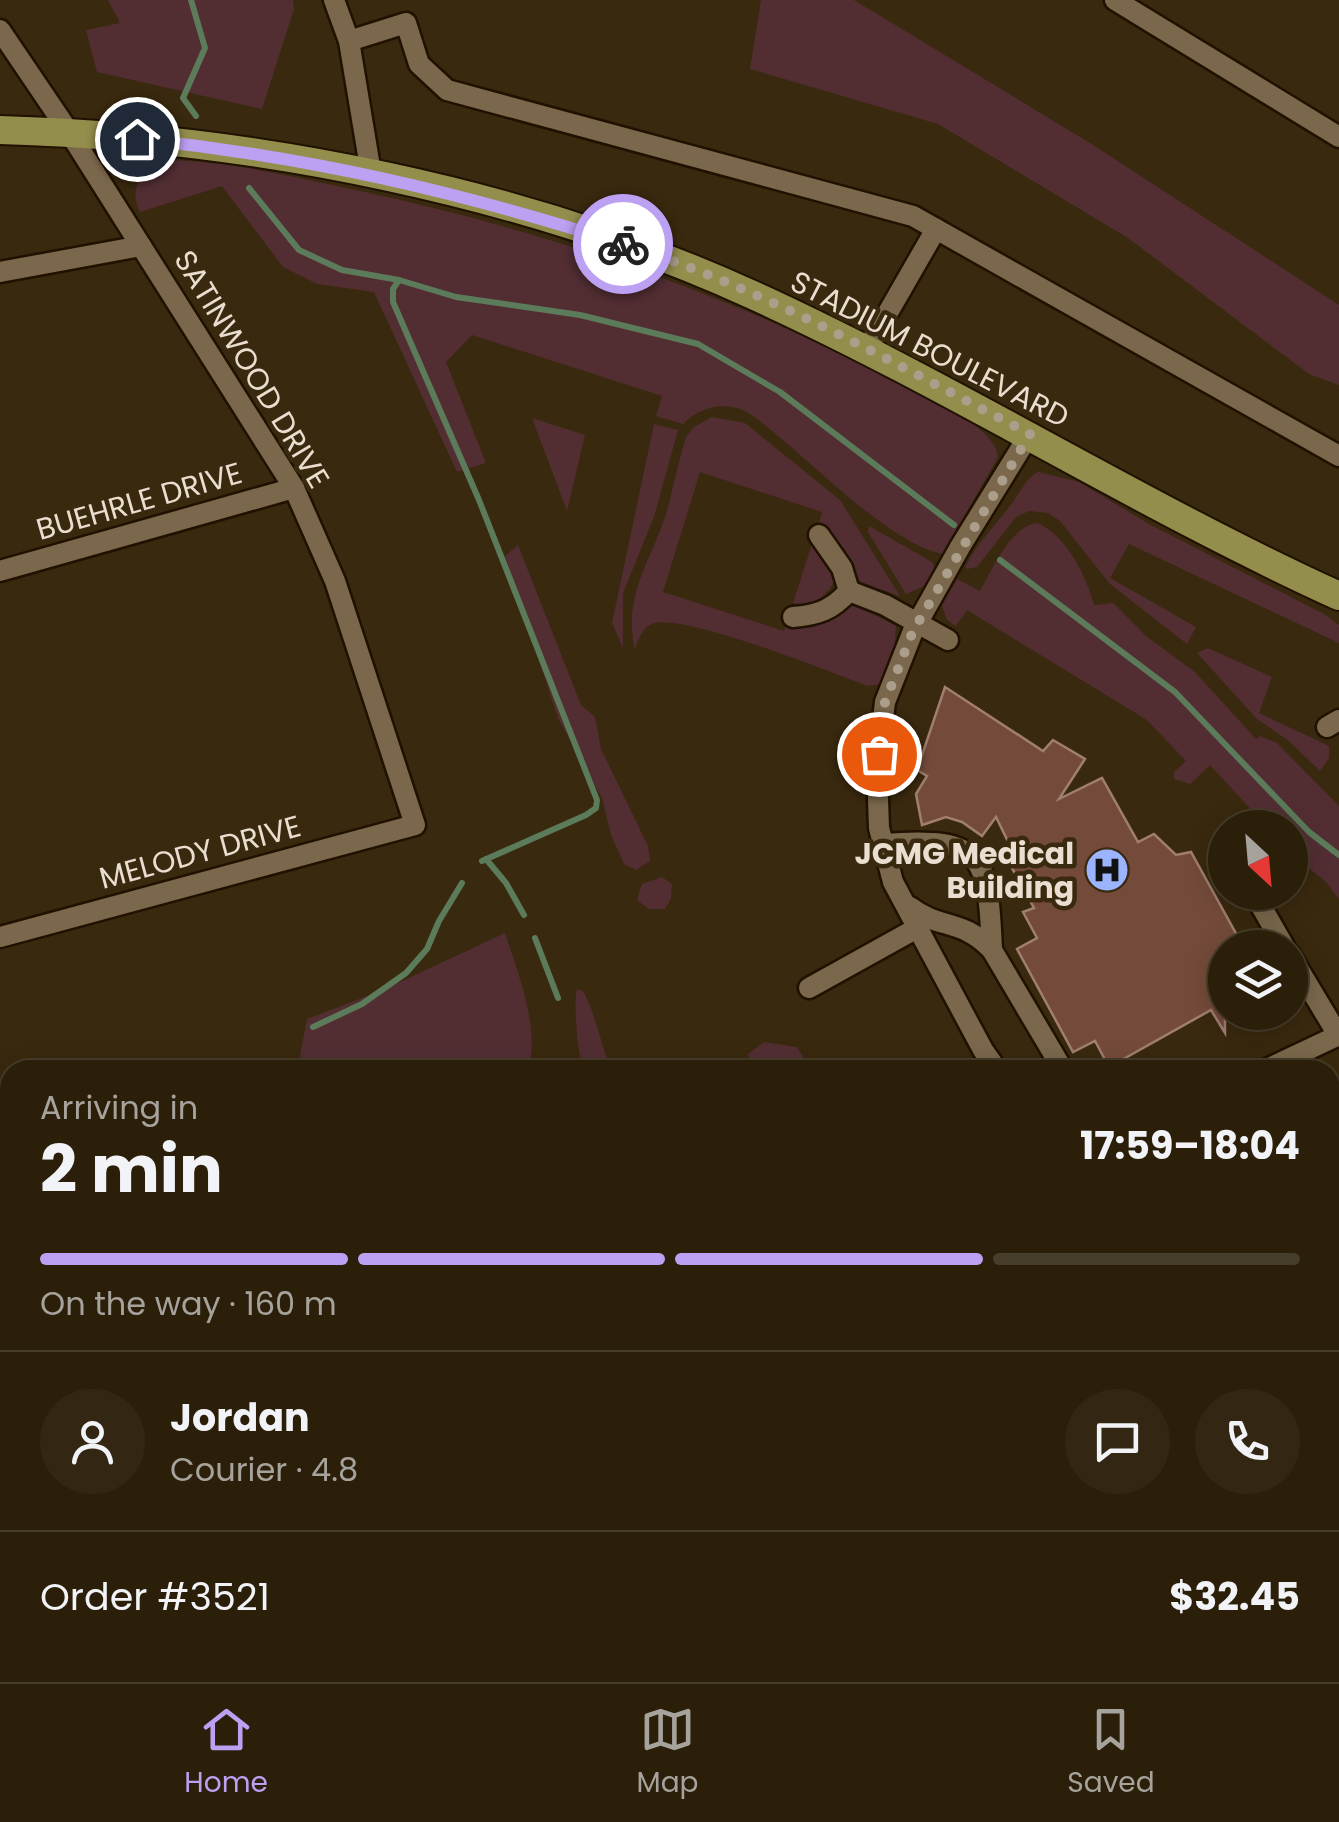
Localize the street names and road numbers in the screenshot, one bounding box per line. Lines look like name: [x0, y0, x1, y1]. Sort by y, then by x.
street label: SATINWOOD DRIVE: [164, 242, 340, 496]
street label: STADIUM BOULEVARD: [783, 260, 1077, 438]
street label: BUEHRLE DRIVE: [31, 451, 247, 551]
street label: MELODY DRIVE: [94, 804, 306, 900]

